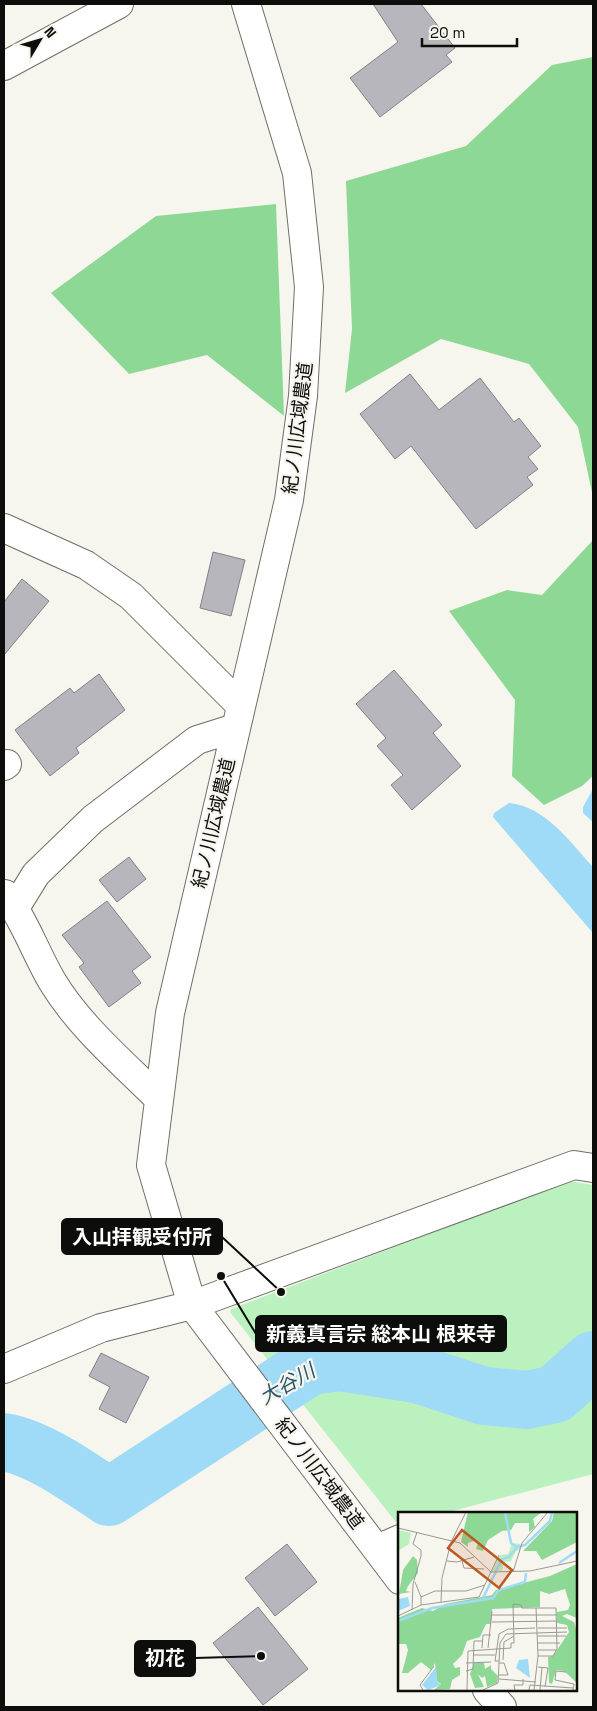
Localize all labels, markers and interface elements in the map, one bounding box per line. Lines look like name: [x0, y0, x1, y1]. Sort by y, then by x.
north arrow: [15, 15, 65, 65]
scale bar: [422, 15, 517, 47]
text: N: [40, 23, 60, 41]
text: 20 m: [430, 23, 465, 42]
street label: 紀ノ川広域農道: [277, 361, 318, 496]
street label: 紀ノ川広域農道: [186, 755, 241, 891]
callout: 入山拝観受付所: [62, 1219, 222, 1254]
text: 入山拝観受付所: [72, 1224, 212, 1250]
callout: 新義真言宗 総本山 根来寺: [256, 1316, 506, 1351]
text: 新義真言宗 総本山 根来寺: [266, 1321, 496, 1347]
water label: 大谷川: [255, 1357, 321, 1410]
street label: 紀ノ川広域農道: [270, 1413, 370, 1534]
inset map: [398, 1512, 577, 1691]
callout: 初花: [135, 1641, 195, 1676]
text: 初花: [145, 1645, 185, 1671]

